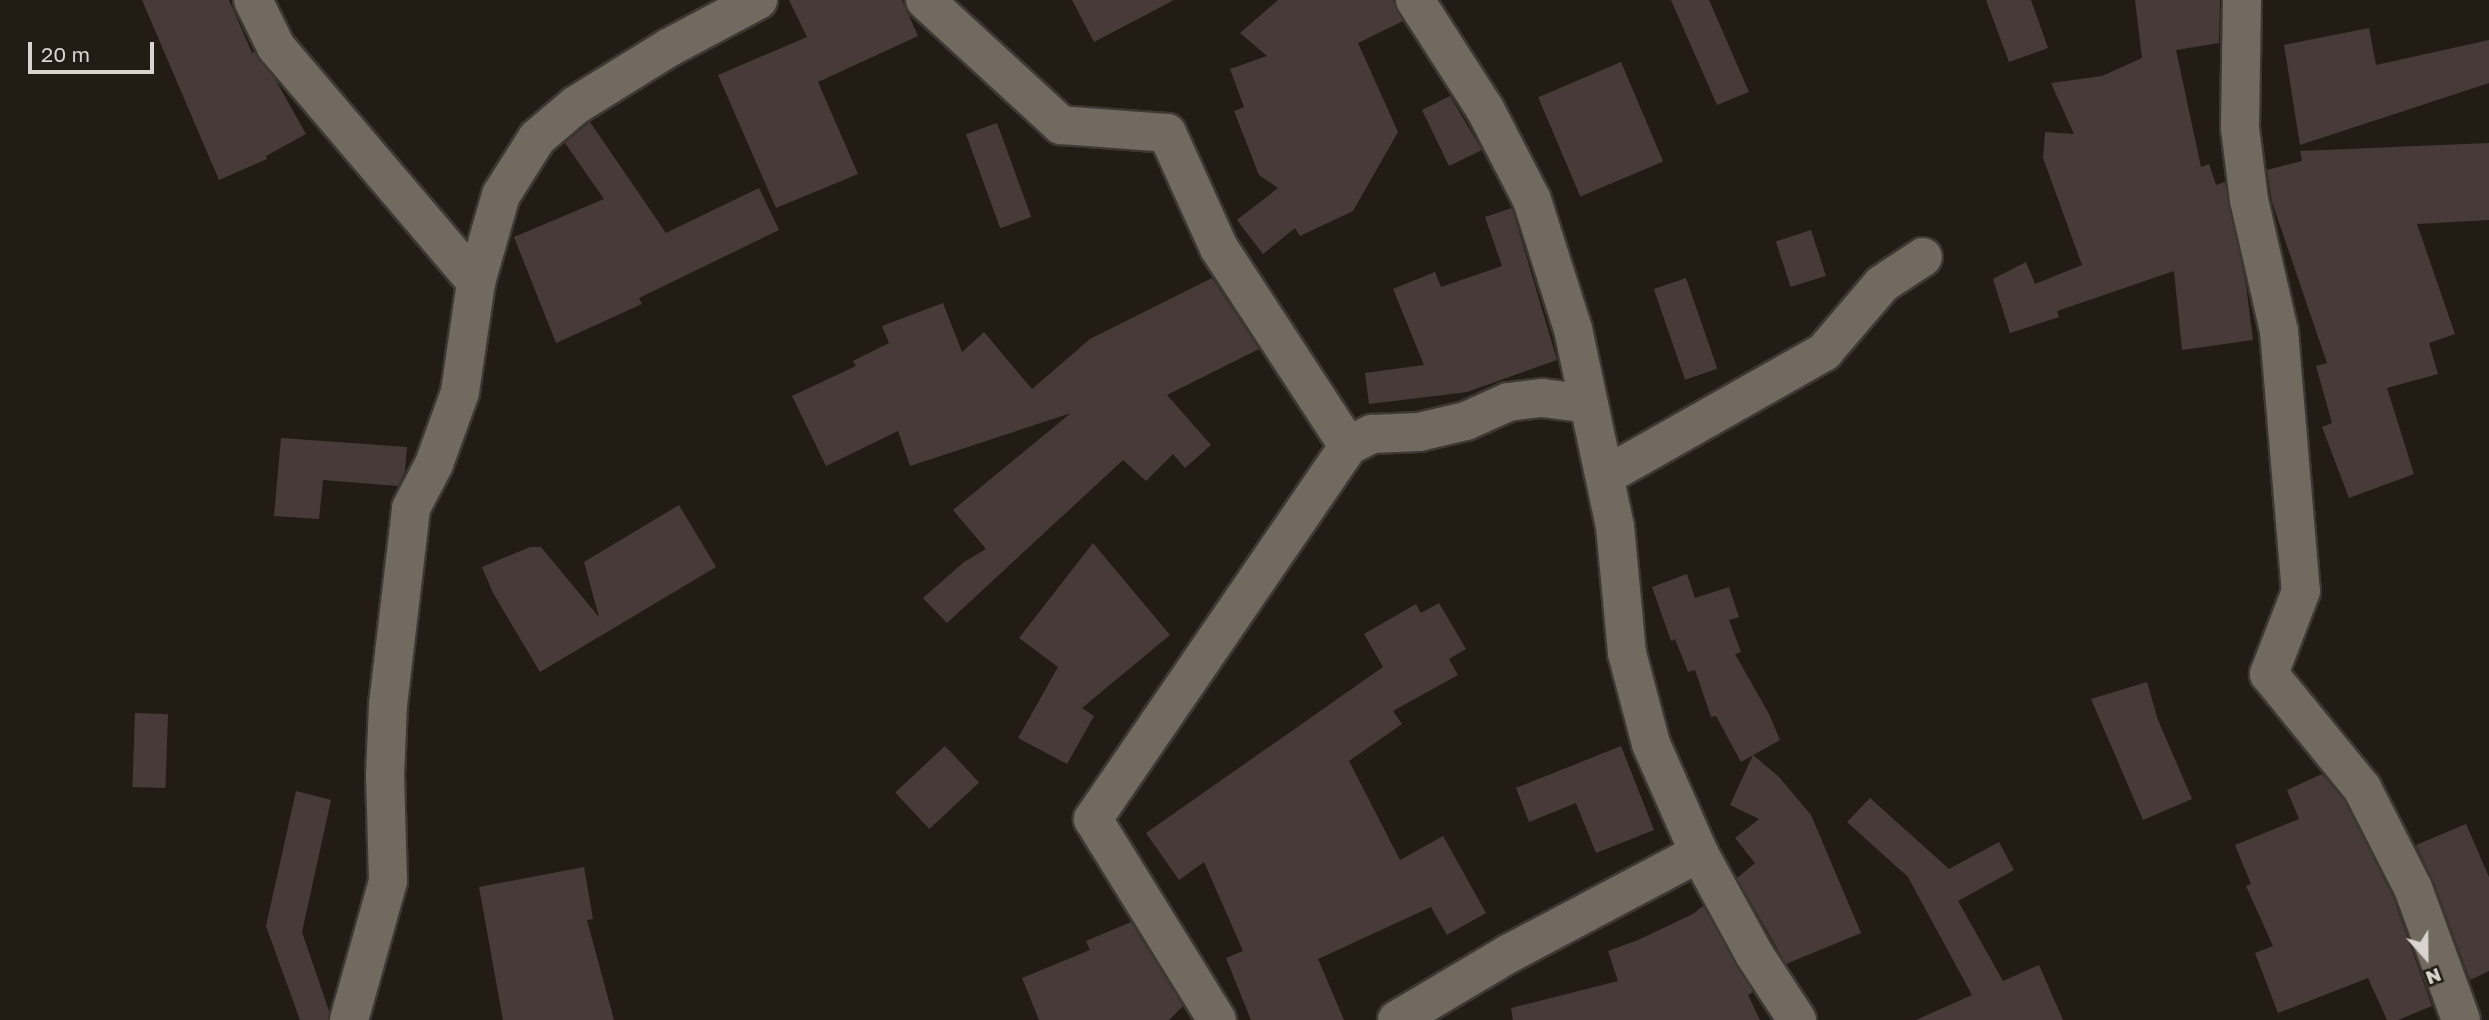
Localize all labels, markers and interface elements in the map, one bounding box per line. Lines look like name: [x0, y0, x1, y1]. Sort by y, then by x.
scale bar: [32, 28, 158, 72]
text: 20 m: [41, 41, 90, 67]
north arrow: [2391, 922, 2461, 992]
text: N: [2423, 964, 2445, 990]

